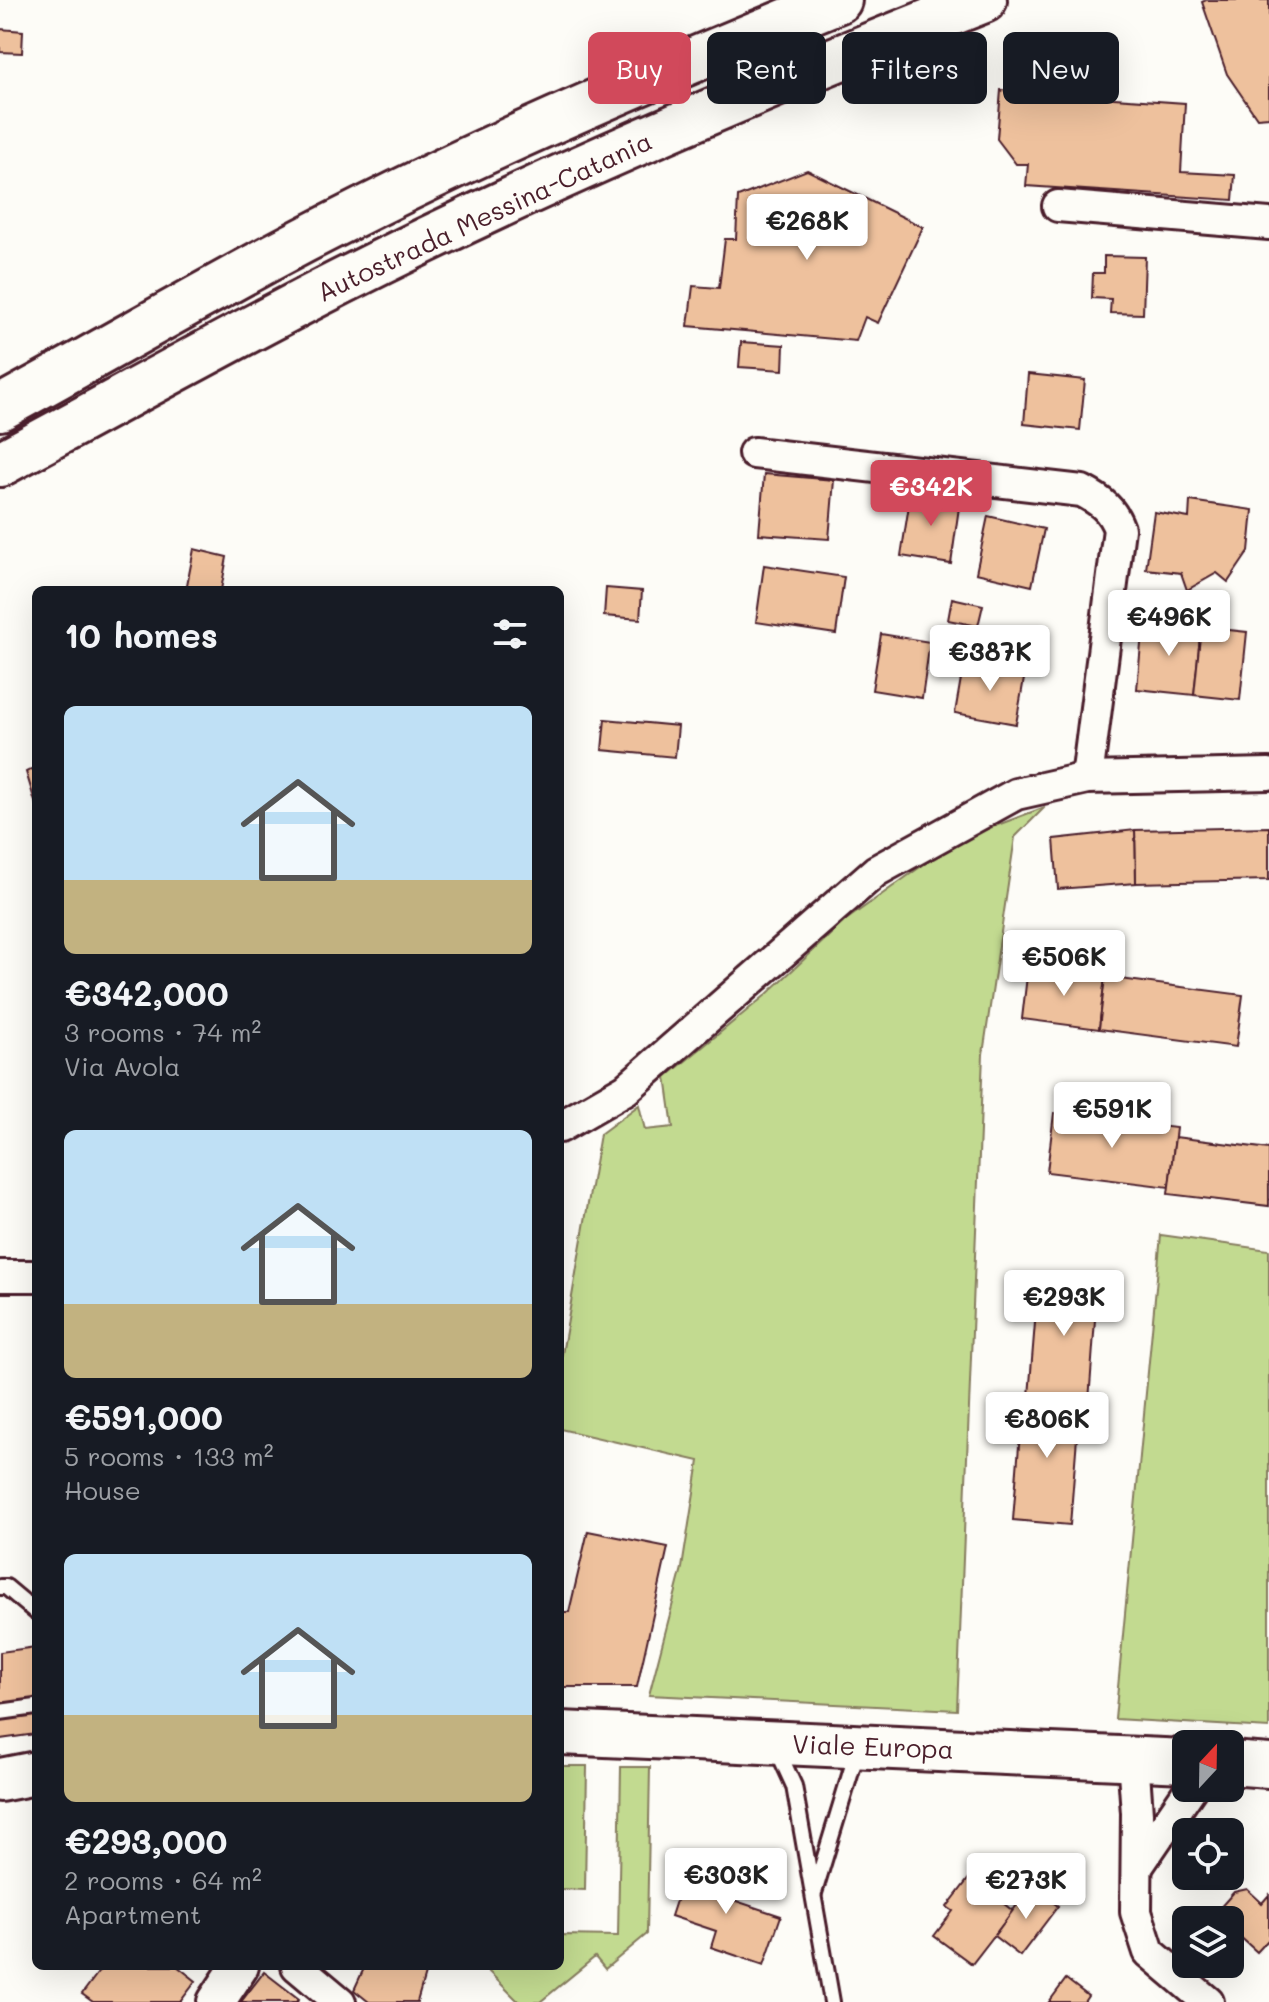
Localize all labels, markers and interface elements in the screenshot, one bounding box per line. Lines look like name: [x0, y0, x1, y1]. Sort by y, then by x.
chip: Buy: [588, 32, 691, 104]
chip: Rent: [707, 32, 826, 104]
chip: Filters: [842, 32, 987, 104]
chip: New: [1003, 32, 1119, 104]
street label: Autostrada Messina-Catania: [311, 123, 657, 309]
pin: €268K: [751, 194, 863, 262]
text: €268K: [765, 203, 849, 237]
pin: €342K: [875, 460, 987, 528]
text: €342K: [889, 469, 973, 503]
pin: €496K: [1113, 590, 1225, 658]
text: €496K: [1126, 599, 1212, 633]
text: 10 homes: [64, 612, 218, 657]
icon: filters: [488, 612, 532, 656]
pin: €387K: [934, 625, 1046, 693]
text: €387K: [948, 634, 1032, 668]
icon: home: [226, 758, 370, 902]
pin: €506K: [1008, 930, 1120, 998]
text: €506K: [1021, 939, 1107, 973]
text: €342,000: [64, 970, 229, 1015]
text: 3 rooms · 74 m²: [64, 1015, 261, 1049]
text: Via Avola: [64, 1049, 180, 1083]
pin: €591K: [1056, 1082, 1168, 1150]
text: €591K: [1072, 1091, 1152, 1125]
icon: home: [226, 1182, 370, 1326]
pin: €293K: [1008, 1270, 1120, 1338]
text: €293K: [1022, 1279, 1106, 1313]
pin: €806K: [991, 1392, 1103, 1460]
text: €591,000: [64, 1394, 223, 1439]
text: €806K: [1004, 1401, 1090, 1435]
text: 5 rooms · 133 m²: [64, 1439, 274, 1473]
text: House: [64, 1473, 141, 1507]
icon: home: [226, 1606, 370, 1750]
street label: Viale Europa: [792, 1726, 954, 1766]
north arrow: [1172, 1730, 1244, 1802]
map controls: [1172, 1730, 1244, 1978]
text: €293,000: [64, 1818, 227, 1863]
button: locate: [1172, 1818, 1244, 1890]
pin: €303K: [670, 1848, 782, 1916]
pin: €273K: [970, 1853, 1082, 1921]
text: €303K: [683, 1857, 769, 1891]
text: €273K: [985, 1862, 1067, 1896]
text: 2 rooms · 64 m²: [64, 1863, 262, 1897]
text: Apartment: [64, 1897, 201, 1931]
button: layers: [1172, 1906, 1244, 1978]

